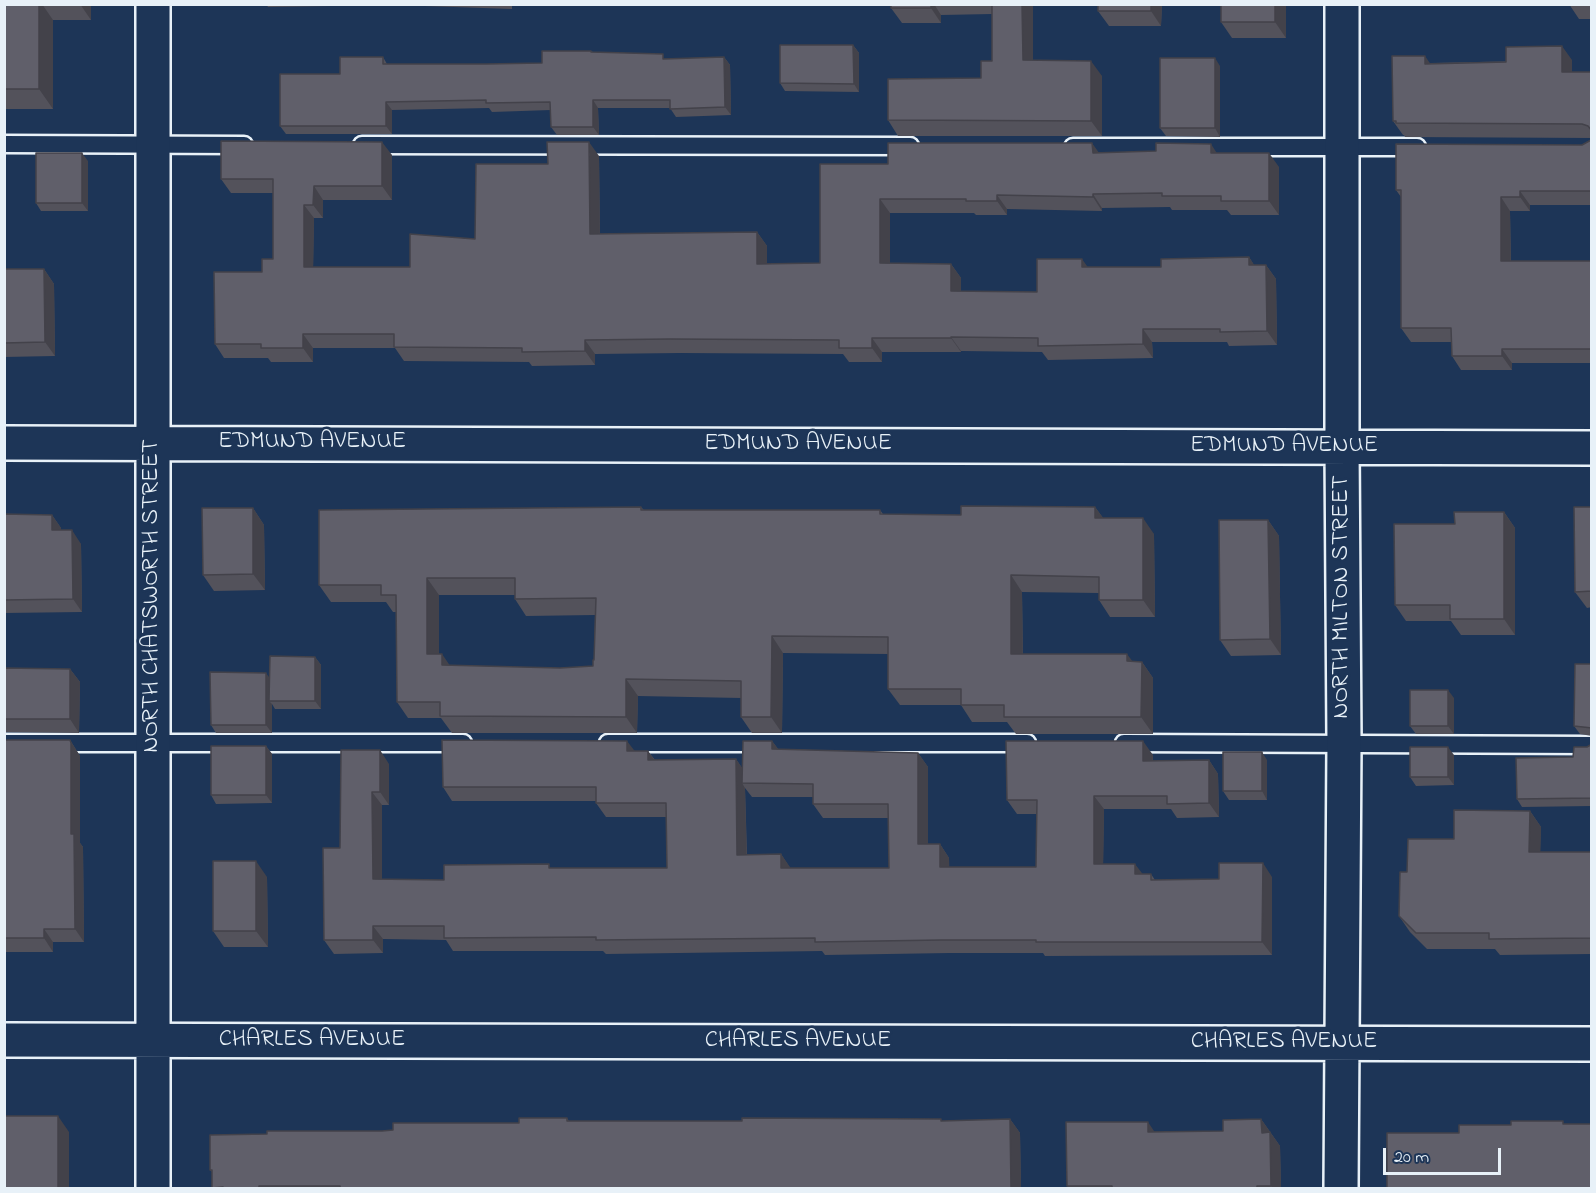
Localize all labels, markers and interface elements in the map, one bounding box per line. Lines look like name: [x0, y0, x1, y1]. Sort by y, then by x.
street label: EDMUND AVENUE: [218, 429, 406, 457]
street label: EDMUND AVENUE: [704, 431, 892, 459]
street label: EDMUND AVENUE: [1190, 433, 1378, 461]
street label: NORTH CHATSWORTH STREET: [139, 439, 167, 753]
street label: NORTH MILTON STREET: [1329, 475, 1357, 719]
street label: CHARLES AVENUE: [219, 1027, 405, 1055]
street label: CHARLES AVENUE: [705, 1028, 891, 1056]
street label: CHARLES AVENUE: [1191, 1029, 1377, 1057]
scale bar: [1386, 1136, 1504, 1174]
text: 20 m: [1394, 1145, 1429, 1171]

